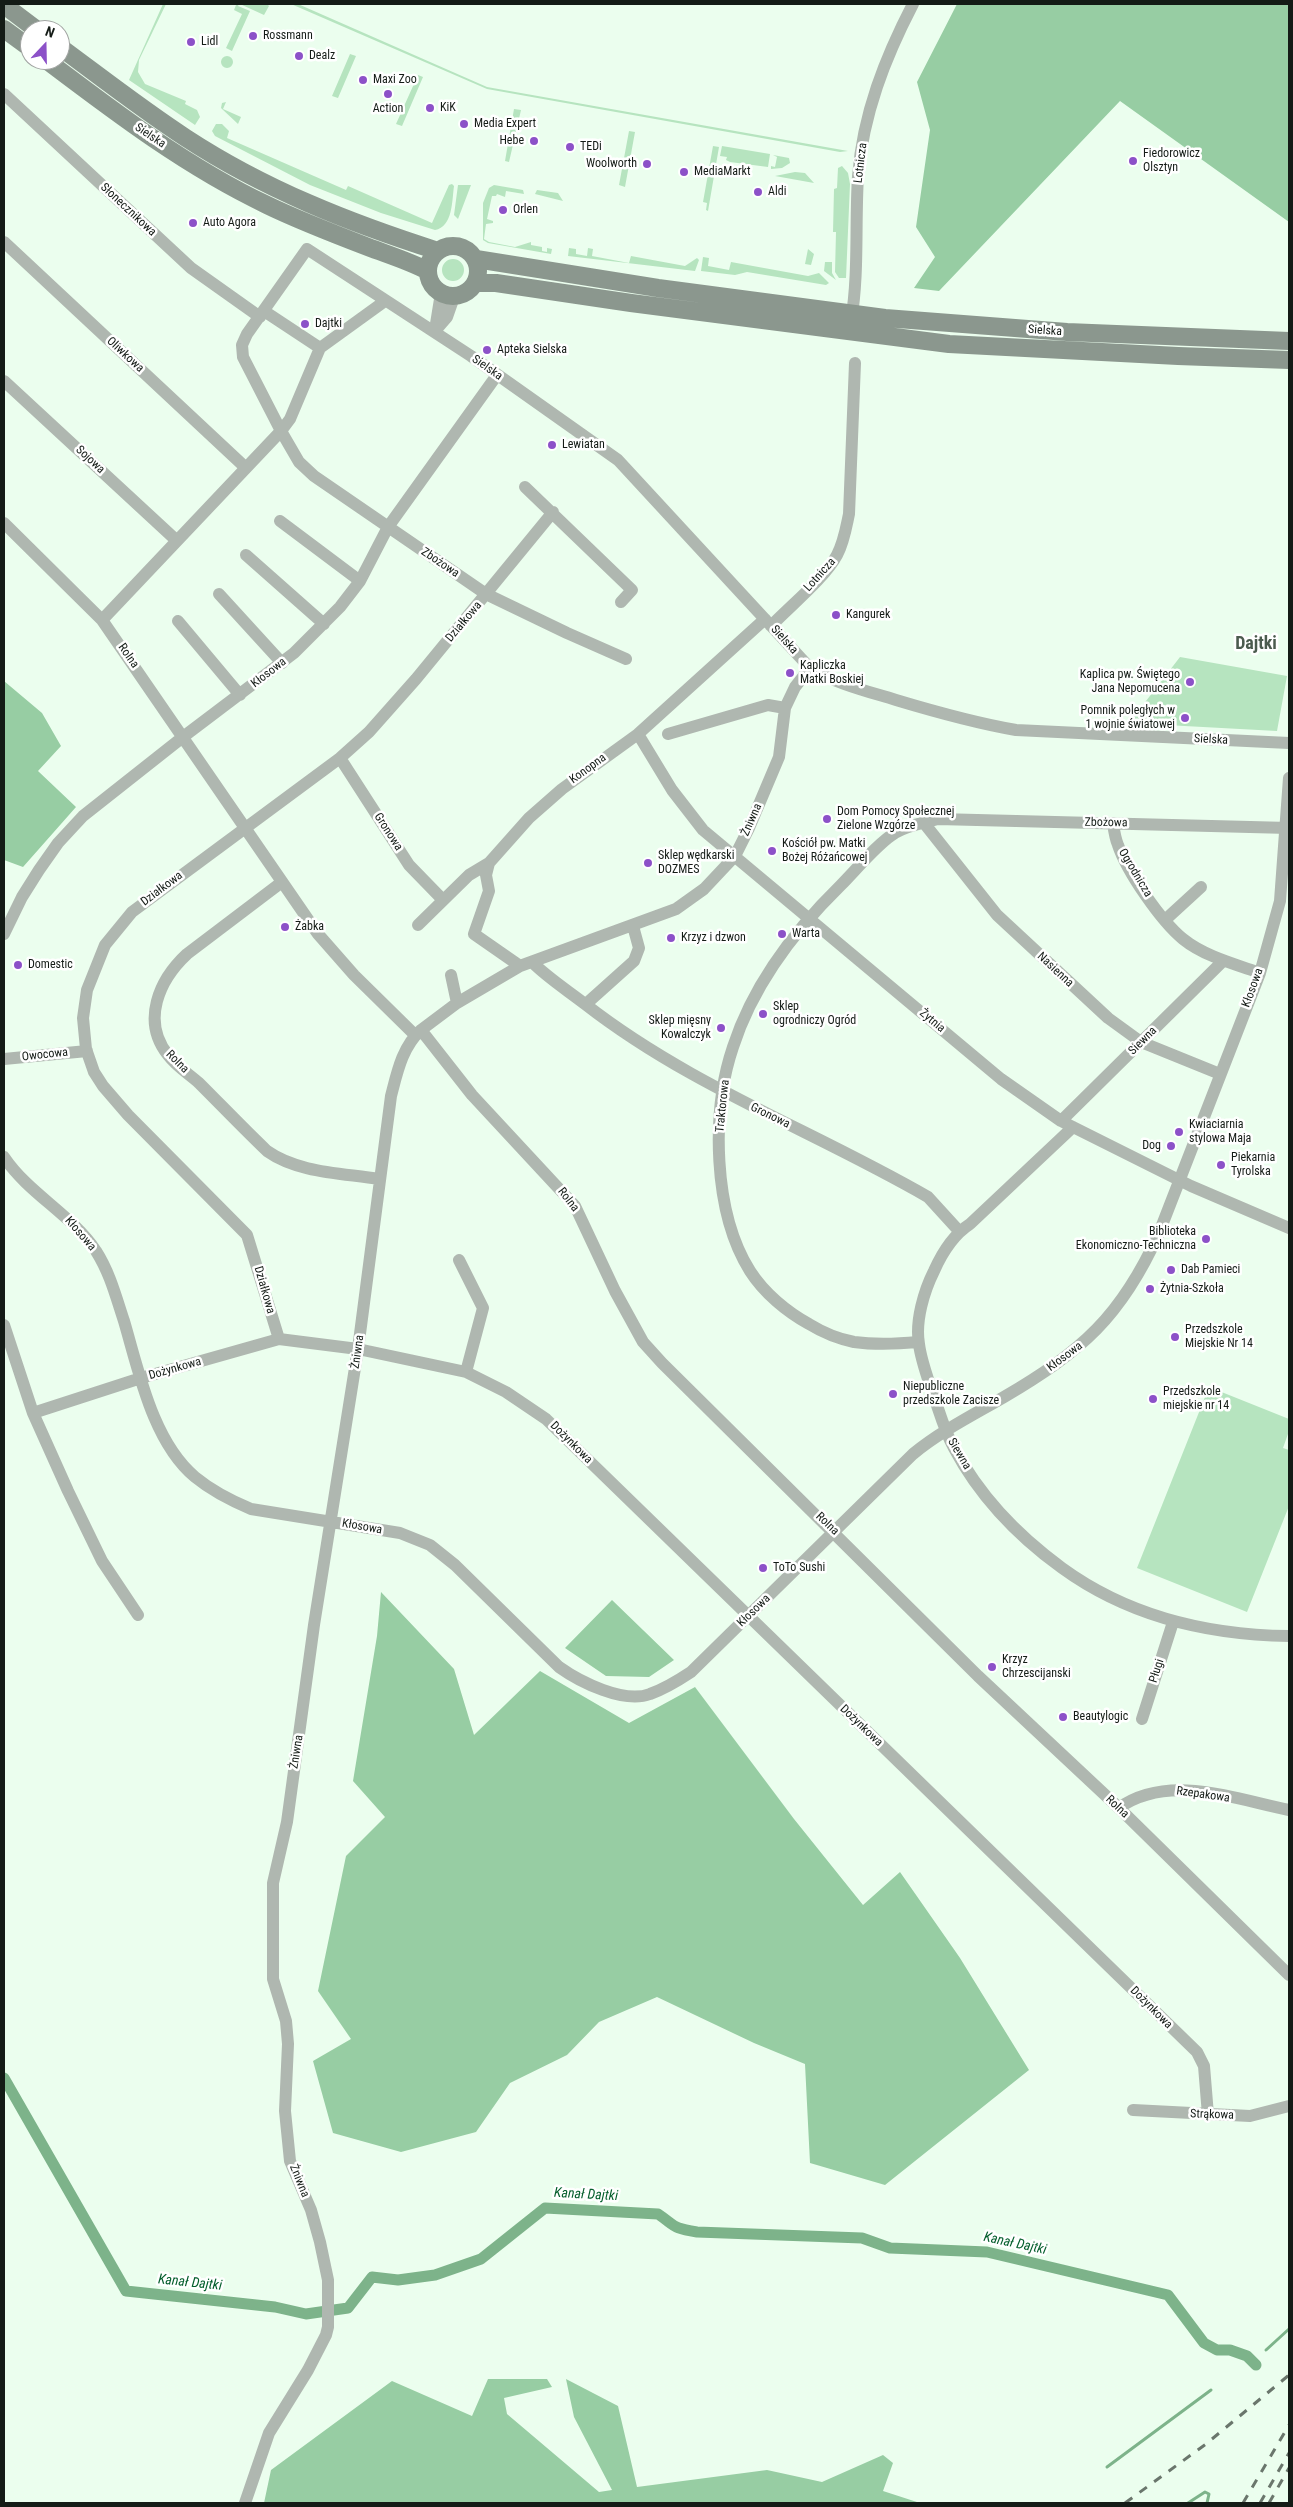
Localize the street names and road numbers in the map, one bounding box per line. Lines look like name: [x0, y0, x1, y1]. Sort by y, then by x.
street label: Sielska: [132, 121, 168, 151]
street label: Lotnicza: [851, 142, 871, 184]
street label: Słonecznikowa: [97, 181, 159, 239]
street label: Sielska: [1028, 323, 1062, 339]
street label: Oliwkowa: [103, 334, 147, 376]
street label: Sielska: [469, 352, 505, 384]
street label: Sojowa: [72, 443, 108, 477]
street label: Zbożowa: [418, 545, 462, 581]
street label: Lotnicza: [801, 555, 839, 595]
street label: Działkowa: [443, 599, 485, 645]
street label: Sielska: [767, 623, 801, 657]
street label: Rolna: [114, 641, 142, 671]
street label: Kłosowa: [249, 655, 289, 691]
street label: Sielska: [1194, 732, 1228, 748]
street label: Konopna: [567, 751, 609, 787]
street label: Żniwna: [738, 801, 766, 839]
street label: Gronowa: [371, 810, 405, 854]
street label: Zbożowa: [1084, 815, 1128, 831]
street label: Ogrodnicza: [1115, 846, 1155, 900]
street label: Działkowa: [138, 869, 186, 909]
street label: Nasienna: [1034, 950, 1076, 990]
street label: Kłosowa: [1239, 966, 1267, 1010]
street label: Żytnia: [916, 1006, 948, 1036]
street label: Siewna: [1126, 1024, 1160, 1058]
street label: Owocowa: [21, 1045, 69, 1065]
street label: Rolna: [162, 1047, 192, 1077]
street label: Traktorowa: [713, 1079, 733, 1133]
street label: Gronowa: [748, 1100, 792, 1132]
street label: Rolna: [554, 1185, 582, 1215]
street label: Kłosowa: [61, 1214, 99, 1254]
street label: Działkowa: [250, 1265, 278, 1315]
street label: Żniwna: [348, 1334, 368, 1370]
street label: Kłosowa: [1044, 1339, 1086, 1375]
street label: Dożynkowa: [147, 1355, 203, 1383]
street label: Dożynkowa: [547, 1419, 595, 1467]
street label: Siewna: [944, 1436, 974, 1472]
street label: Rolna: [812, 1510, 842, 1538]
street label: Kłosowa: [341, 1516, 383, 1538]
street label: Kłosowa: [734, 1592, 774, 1630]
street label: Pługi: [1146, 1657, 1168, 1685]
street label: Dożynkowa: [837, 1702, 885, 1750]
street label: Żniwna: [287, 1734, 307, 1770]
street label: Rzepakowa: [1175, 1784, 1231, 1806]
street label: Rolna: [1102, 1793, 1132, 1821]
street label: Dożynkowa: [1127, 1984, 1175, 2032]
street label: Strąkowa: [1190, 2107, 1234, 2123]
street label: Żniwna: [286, 2162, 312, 2200]

